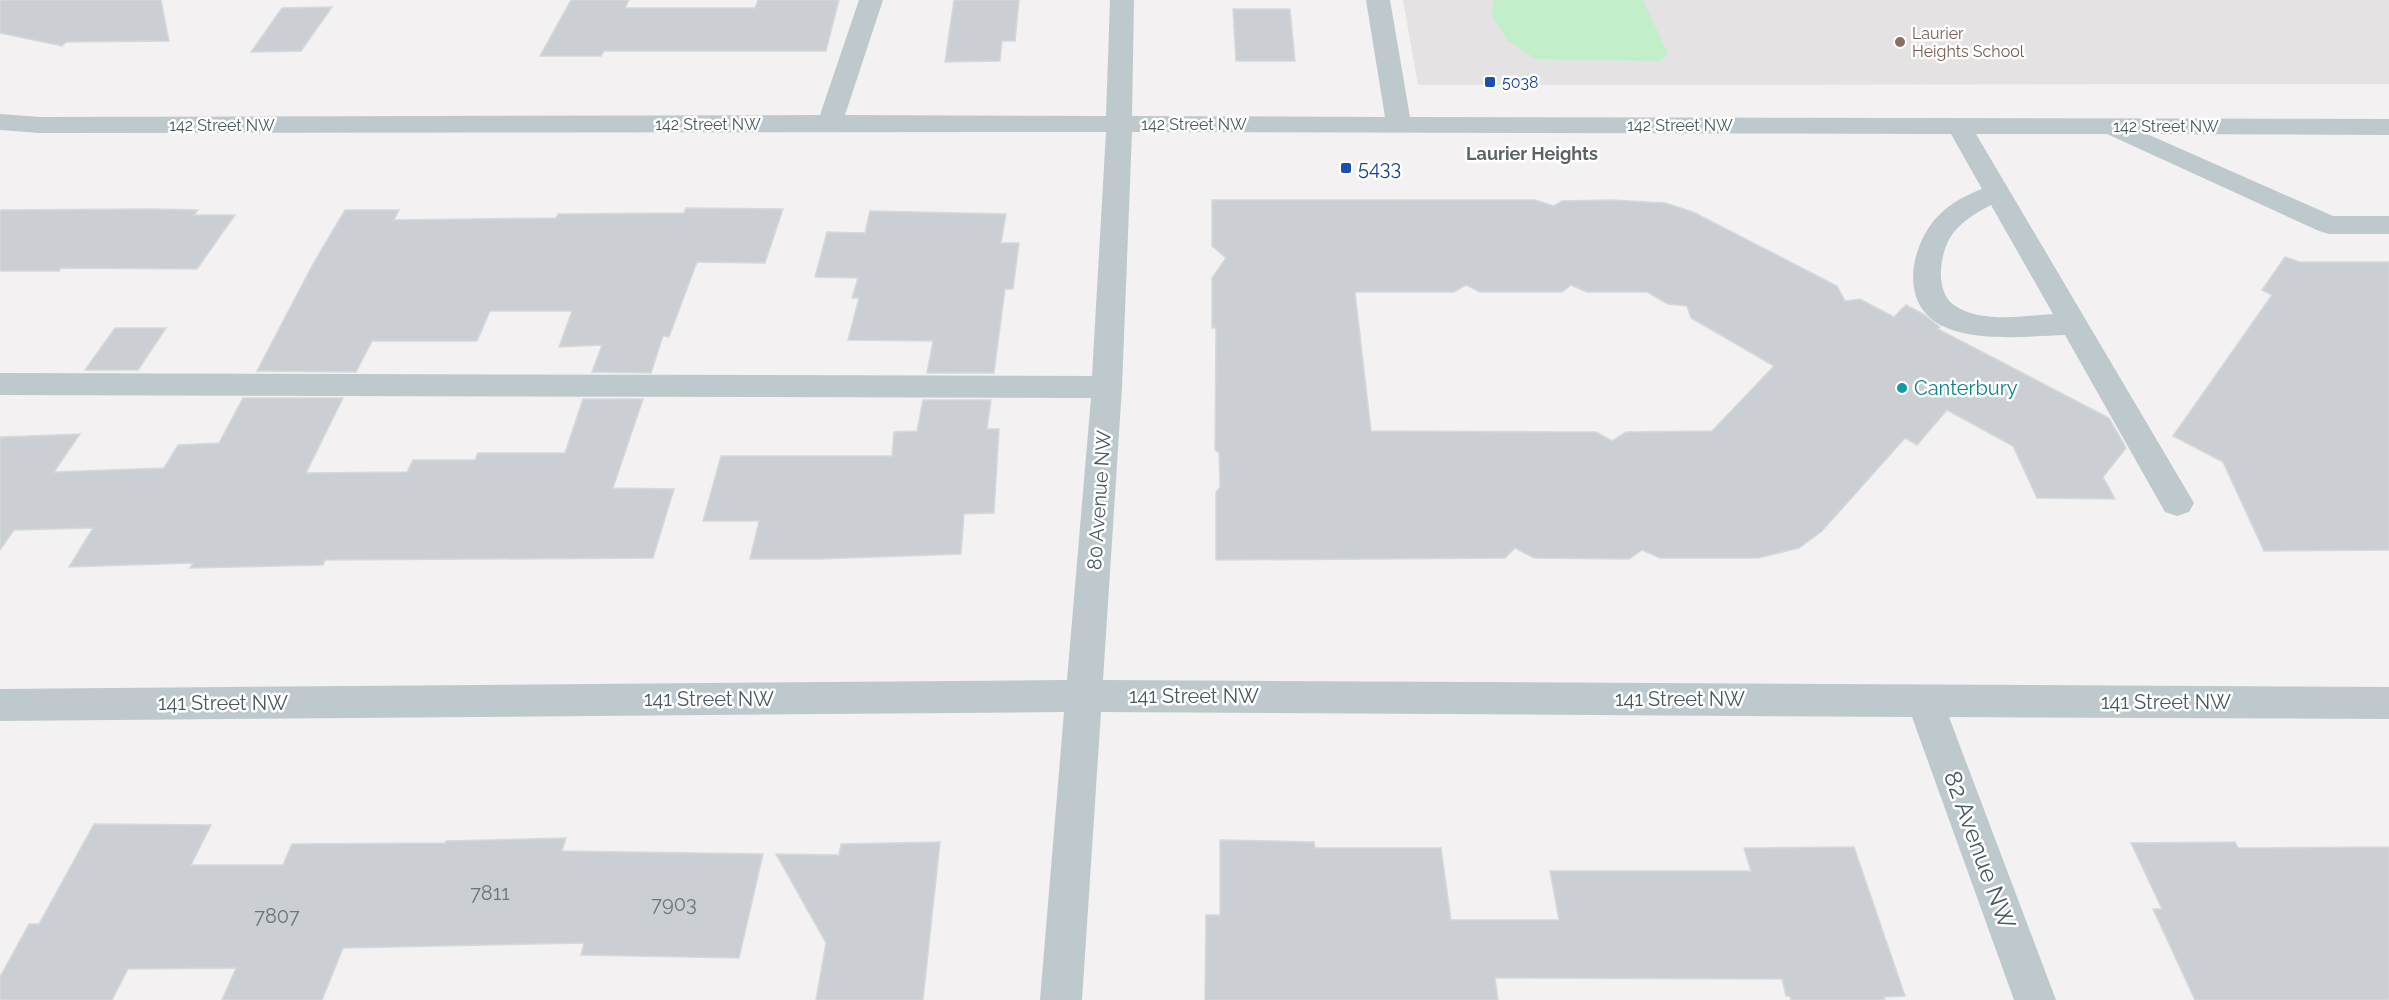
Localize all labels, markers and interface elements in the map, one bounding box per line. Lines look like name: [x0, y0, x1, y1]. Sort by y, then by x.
place label: Laurier Heights School: [1912, 24, 2025, 61]
marker: Laurier Heights School: [1893, 35, 1907, 49]
place label: 5038: [1502, 73, 1539, 92]
marker: 5038: [1483, 75, 1497, 89]
street label: 142 Street NW: [655, 115, 761, 134]
street label: 142 Street NW: [1141, 115, 1247, 134]
street label: 142 Street NW: [169, 116, 275, 135]
street label: 142 Street NW: [1627, 116, 1733, 135]
street label: 142 Street NW: [2113, 117, 2219, 136]
district label: Laurier Heights: [1466, 143, 1598, 164]
place label: 5433: [1358, 156, 1401, 180]
marker: 5433: [1339, 161, 1353, 175]
place label: Canterbury: [1914, 376, 2018, 400]
marker: Canterbury: [1895, 381, 1909, 395]
street label: 80 Avenue NW: [1082, 429, 1116, 571]
street label: 141 Street NW: [1129, 684, 1259, 708]
street label: 141 Street NW: [644, 687, 774, 711]
street label: 141 Street NW: [1615, 687, 1745, 711]
street label: 141 Street NW: [2101, 690, 2231, 714]
street label: 141 Street NW: [158, 691, 288, 715]
street label: 82 Avenue NW: [1938, 767, 2022, 933]
house number: 7811: [470, 881, 510, 905]
house number: 7903: [651, 892, 697, 916]
house number: 7807: [254, 904, 300, 928]

